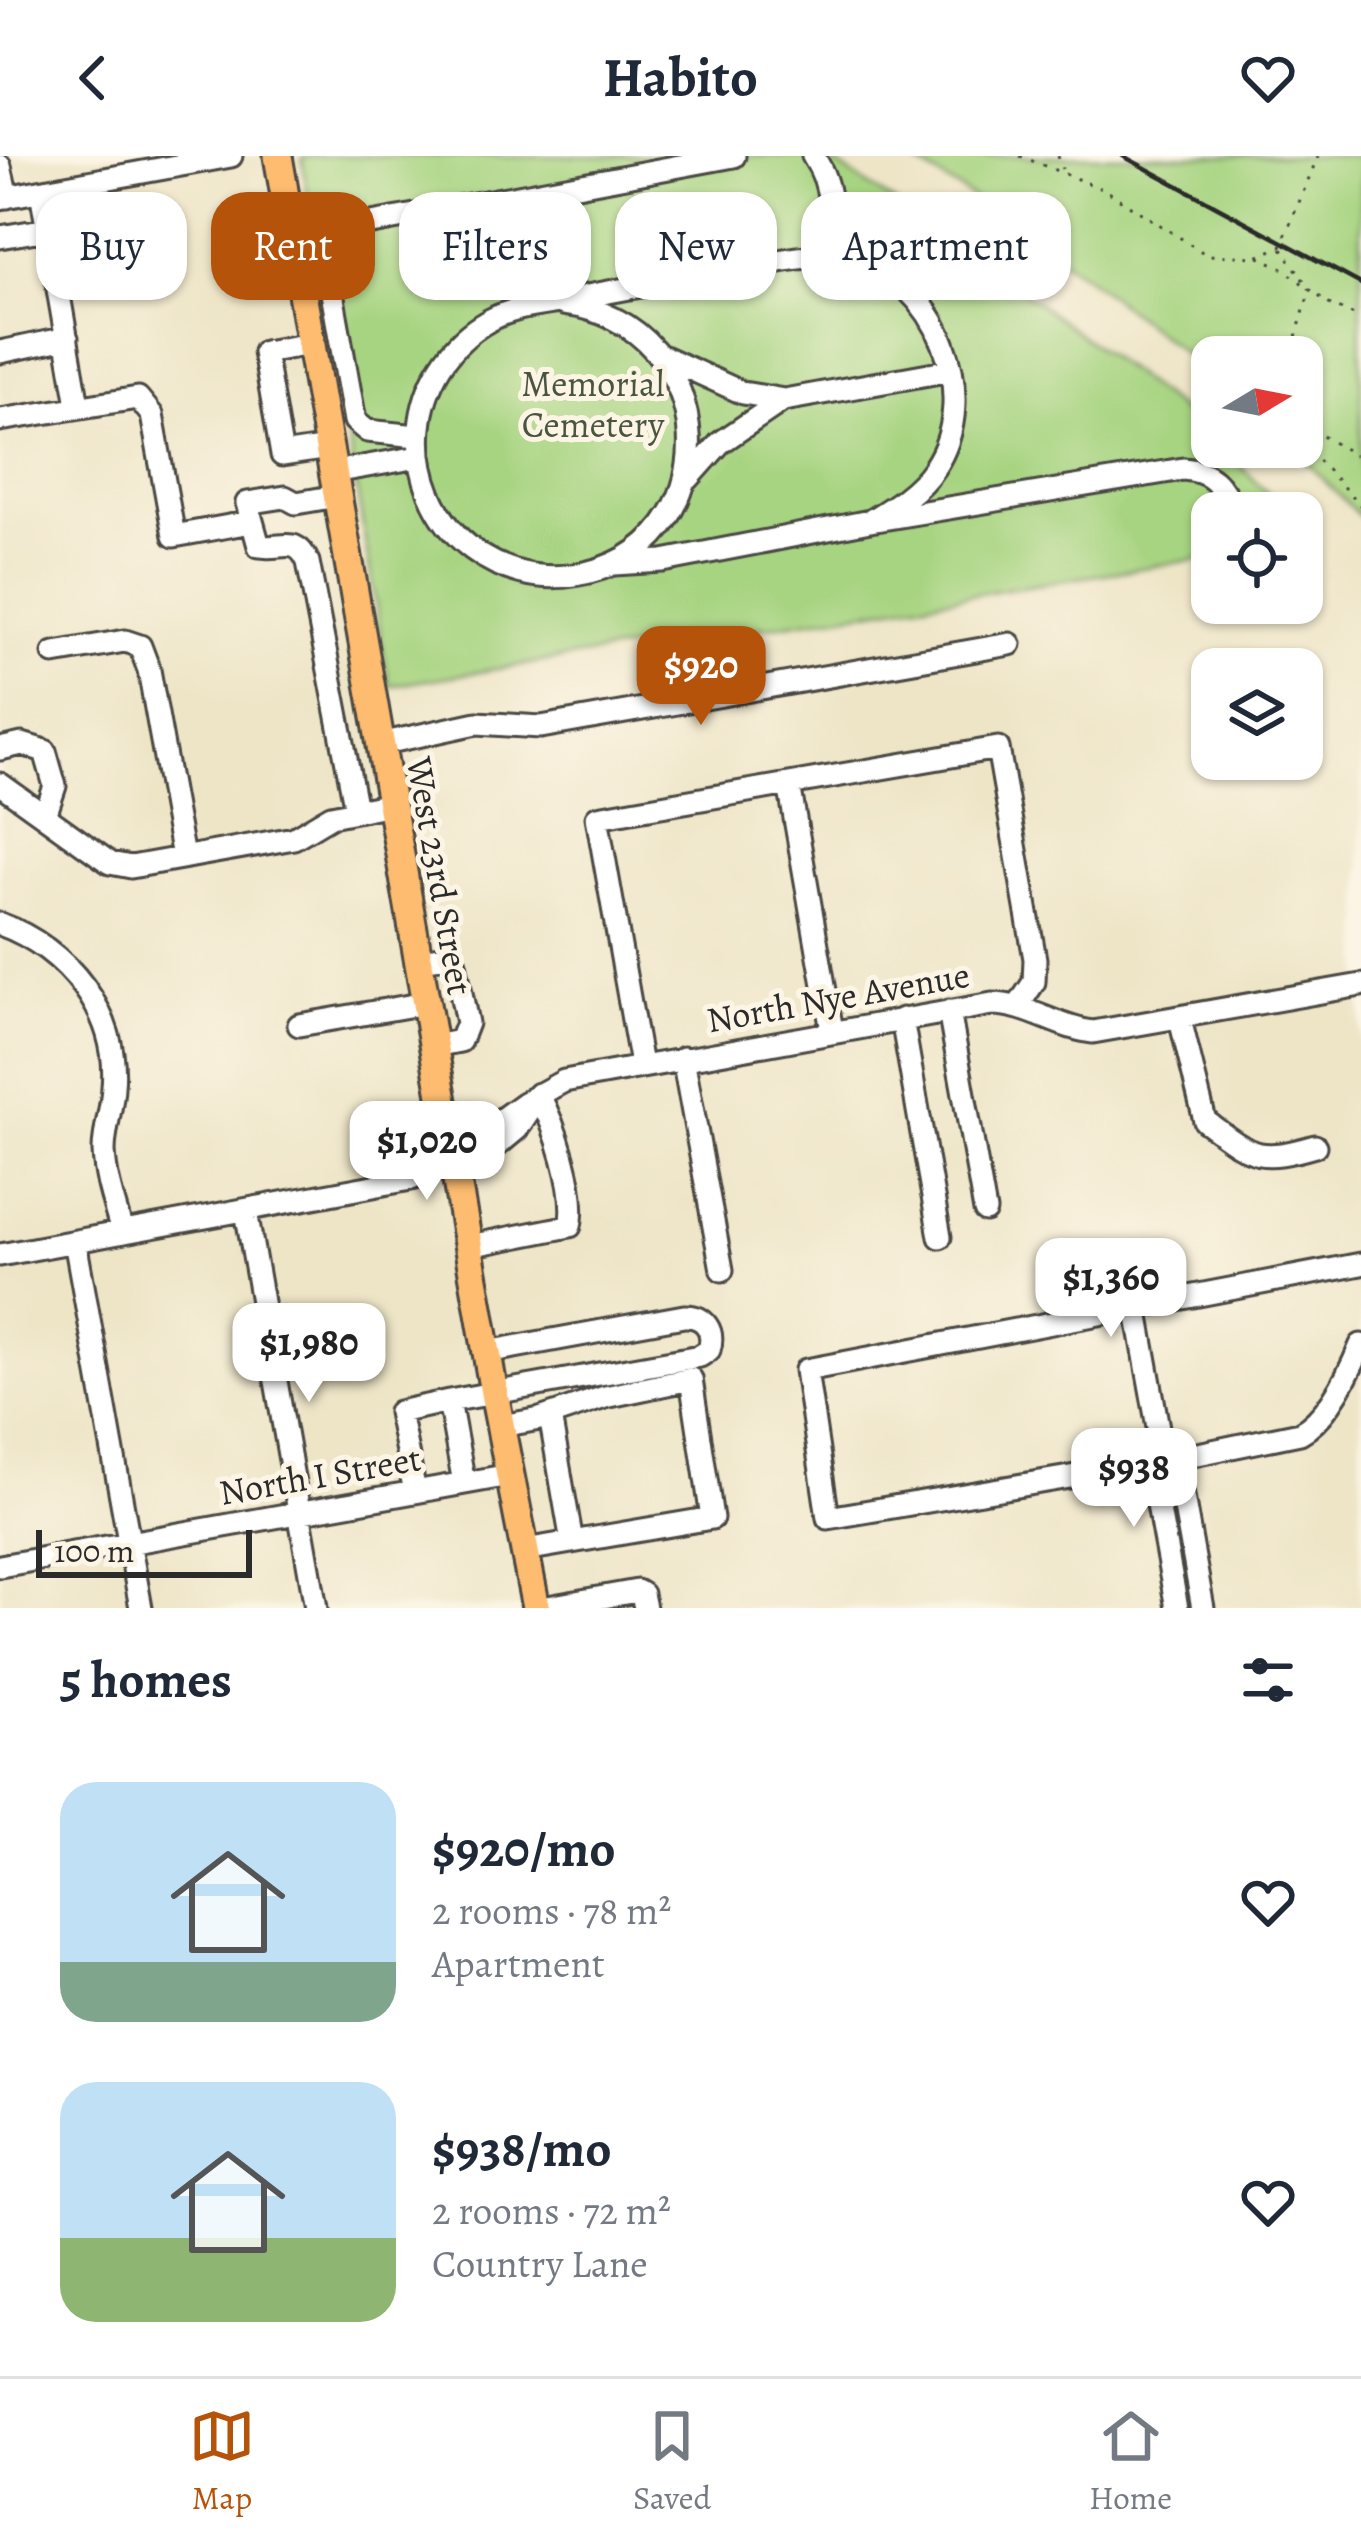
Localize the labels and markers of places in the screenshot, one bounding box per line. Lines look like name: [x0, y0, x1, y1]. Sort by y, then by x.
pin: $920: [630, 626, 772, 728]
pin: $1,020: [329, 1101, 525, 1203]
pin: $1,360: [1013, 1238, 1209, 1340]
pin: $1,980: [211, 1303, 407, 1405]
pin: $938: [1063, 1428, 1205, 1530]

